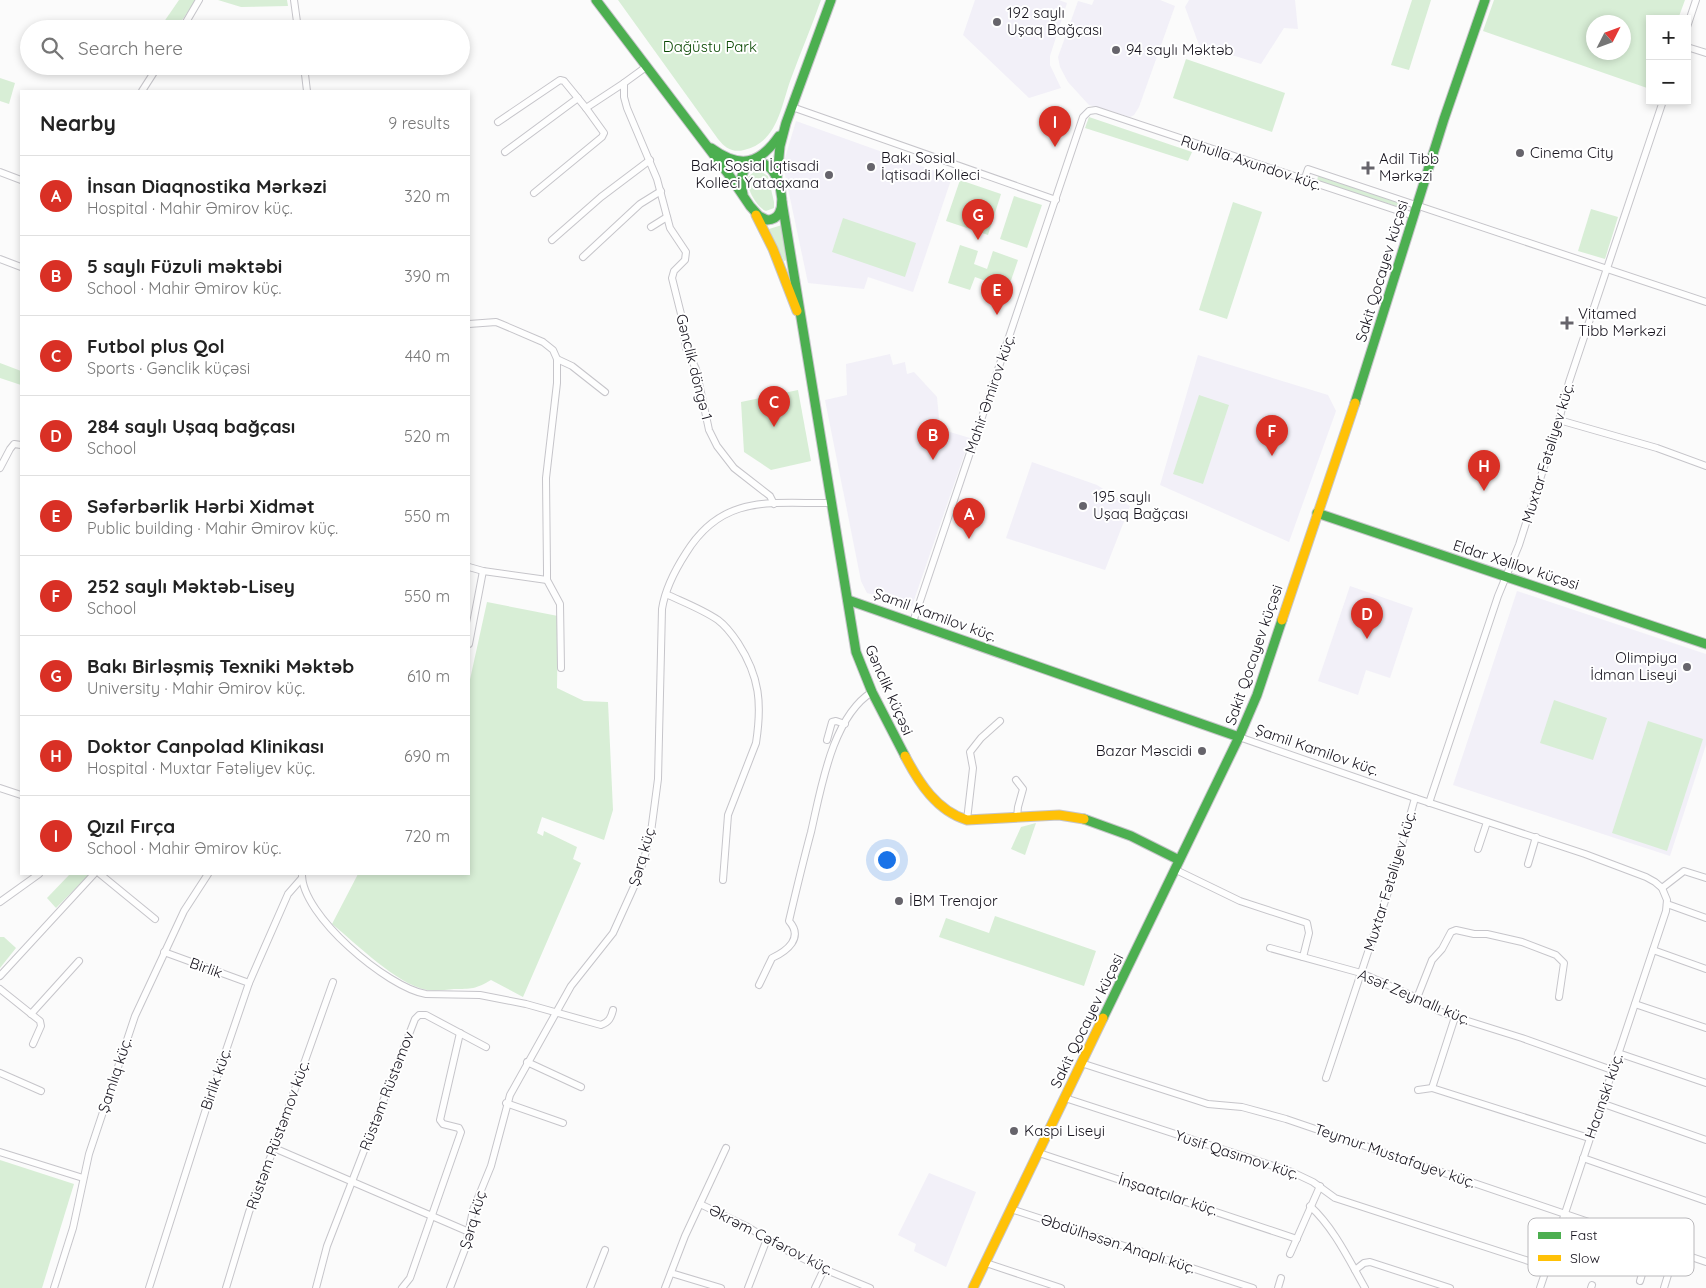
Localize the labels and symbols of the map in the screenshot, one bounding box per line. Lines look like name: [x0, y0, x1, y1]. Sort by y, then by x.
place label: 192 saylı Uşaq Bağçası: [1007, 3, 1102, 39]
north arrow: [1586, 15, 1631, 60]
marker: 192 saylı Uşaq Bağçası: [991, 16, 1003, 28]
park label: Dağüstu Park: [663, 37, 757, 56]
place label: 94 saylı Məktəb: [1126, 40, 1233, 59]
marker: 94 saylı Məktəb: [1110, 44, 1122, 56]
pin: I: [1039, 106, 1071, 147]
street label: Ruhulla Axundov küç.: [1178, 131, 1324, 194]
place label: Cinema City: [1530, 143, 1614, 162]
marker: Cinema City: [1514, 147, 1526, 159]
place label: Bakı Sosial İqtisadi Kolleci: [881, 148, 980, 184]
place label: Adil Tibb Mərkəzi: [1379, 149, 1439, 185]
place label: Bakı Sosial İqtisadi Kolleci Yataqxana: [691, 156, 819, 192]
marker: Bakı Sosial İqtisadi Kolleci: [865, 161, 877, 173]
marker: Adil Tibb Mərkəzi: [1361, 161, 1375, 175]
marker: Bakı Sosial İqtisadi Kolleci Yataqxana: [823, 169, 835, 181]
street label: Sakit Qocayev küçəsi: [1351, 198, 1412, 344]
pin: G: [962, 199, 994, 240]
pin: E: [981, 274, 1013, 315]
place label: Vitamed Tibb Mərkəzi: [1578, 304, 1666, 340]
street label: Gənclik döngə 1: [672, 312, 717, 422]
marker: Vitamed Tibb Mərkəzi: [1560, 316, 1574, 330]
street label: Mahir Əmirov küç.: [960, 332, 1019, 456]
street label: Muxtar Fətəliyev küç.: [1517, 380, 1578, 525]
pin: C: [758, 386, 790, 427]
pin: F: [1256, 415, 1288, 456]
pin: B: [917, 419, 949, 460]
pin: H: [1468, 450, 1500, 491]
place label: 195 saylı Uşaq Bağçası: [1093, 487, 1188, 523]
pin: A: [953, 498, 985, 539]
marker: 195 saylı Uşaq Bağçası: [1077, 500, 1089, 512]
street label: Eldar Xəlilov küçəsi: [1451, 535, 1582, 594]
street label: Sakit Qocayev küçəsi: [1221, 582, 1287, 728]
street label: Şamil Kamilov küç.: [871, 583, 999, 646]
pin: D: [1351, 598, 1383, 639]
street label: Gənclik küçəsi: [861, 642, 918, 738]
place label: Olimpiya İdman Liseyi: [1590, 648, 1677, 684]
marker: Olimpiya İdman Liseyi: [1681, 661, 1693, 673]
street label: Şamil Kamilov küç.: [1253, 719, 1381, 780]
place label: Bazar Məscidi: [1096, 741, 1192, 760]
marker: Bazar Məscidi: [1196, 745, 1208, 757]
street label: Muxtar Fətəliyev küç.: [1359, 808, 1420, 953]
street label: Şərq küç: [624, 825, 659, 888]
your location: [874, 847, 900, 873]
place label: İBM Trenajor: [909, 891, 998, 910]
marker: İBM Trenajor: [893, 895, 905, 907]
street label: Sakit Qocayev küçəsi: [1046, 950, 1127, 1091]
street label: Birlik: [187, 953, 225, 982]
street label: Asəf Zeynallı küç.: [1355, 964, 1473, 1029]
street label: Rüstəm Rüstəmov: [355, 1028, 418, 1153]
street label: Şamlıq küç.: [93, 1035, 136, 1115]
street label: Birlik küç.: [196, 1045, 235, 1112]
street label: Hacınski küç.: [1580, 1051, 1627, 1141]
street label: Rüstəm Rüstəmov küç.: [242, 1058, 313, 1212]
street label: Teymur Mustafayev küç.: [1312, 1119, 1478, 1192]
place label: Kaspi Liseyi: [1024, 1121, 1105, 1140]
marker: Kaspi Liseyi: [1008, 1125, 1020, 1137]
street label: Yusif Qasımov küç.: [1173, 1126, 1301, 1183]
street label: İnşaatçılar küç.: [1116, 1170, 1220, 1220]
street label: Şərq küç: [455, 1188, 490, 1251]
street label: Əkrəm Cəfərov küç.: [706, 1200, 837, 1279]
street label: Əbdülhəsən Anaplı küç.: [1038, 1210, 1198, 1277]
legend: [1528, 1218, 1694, 1276]
text: Fast: [1570, 1226, 1598, 1244]
text: Slow: [1570, 1249, 1600, 1267]

